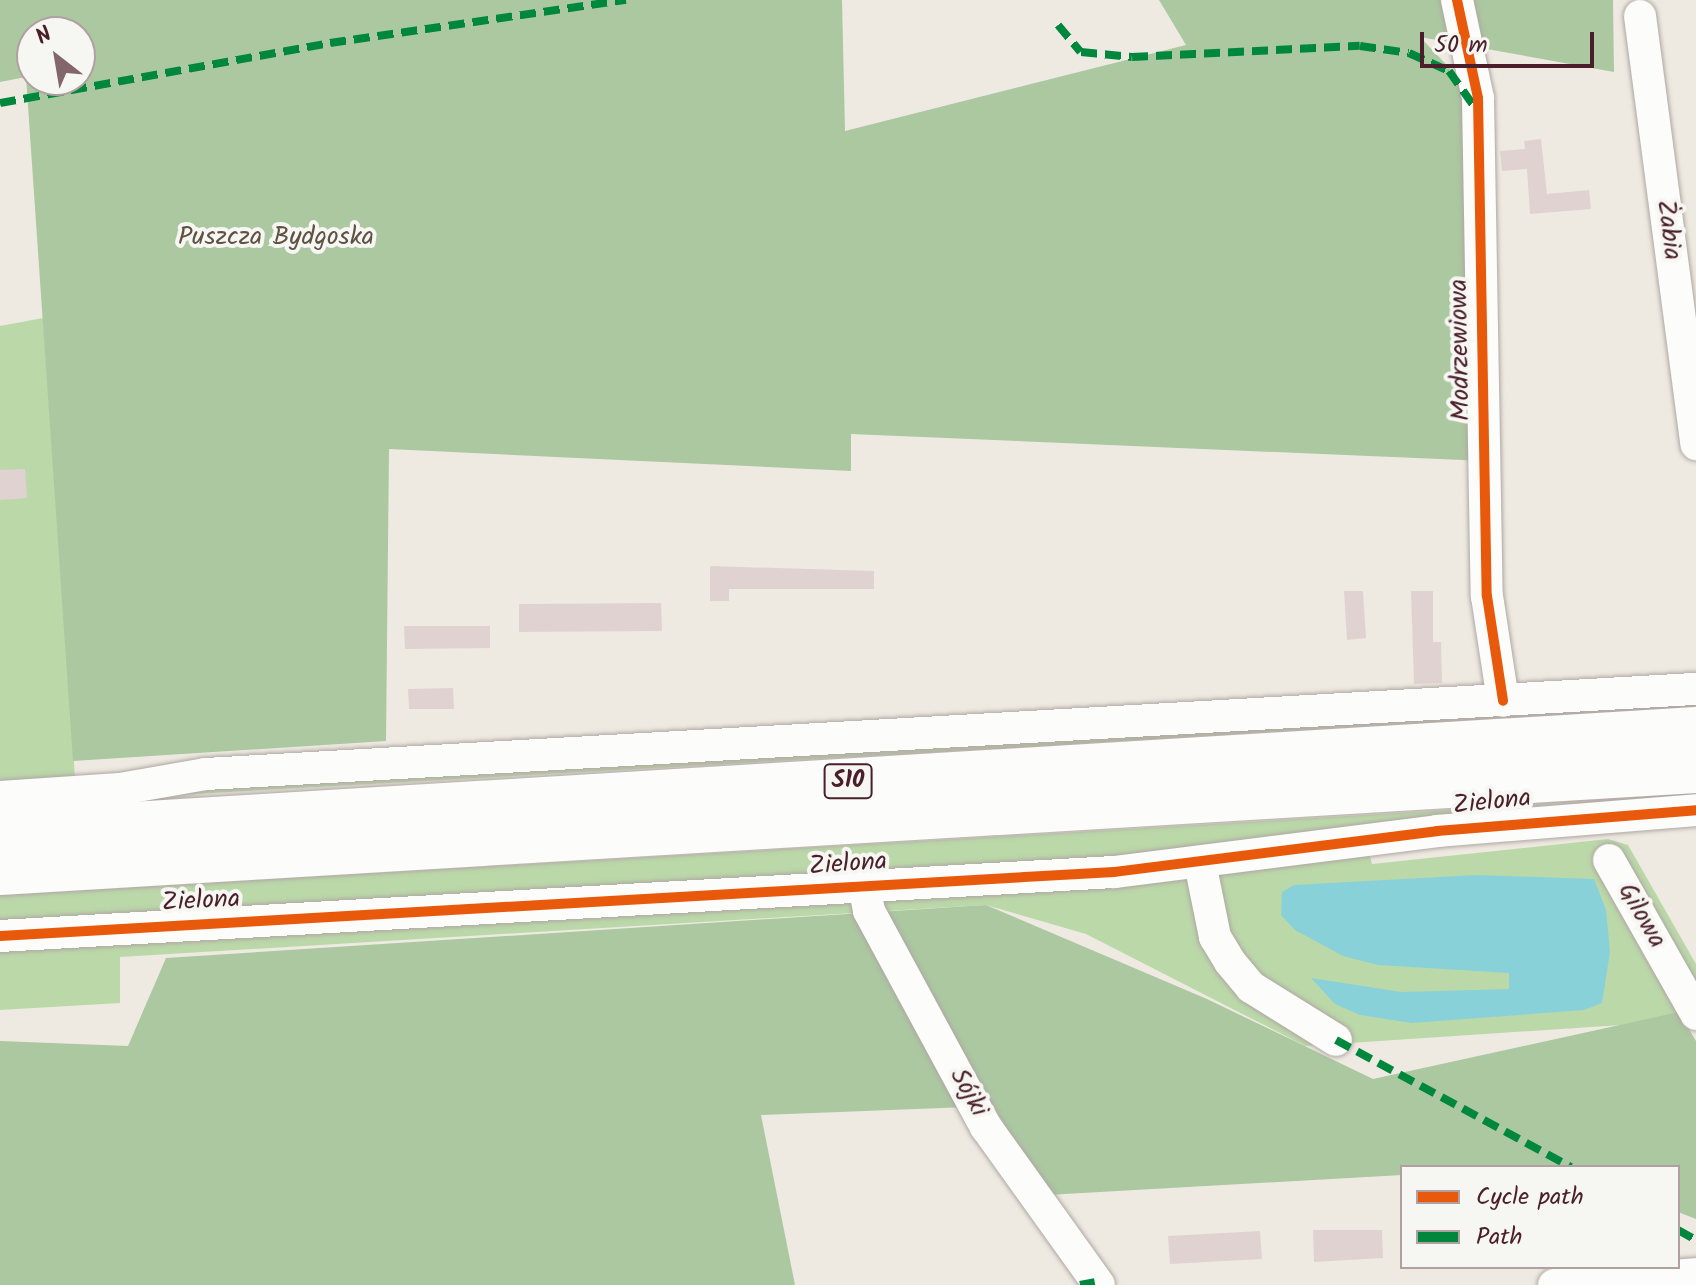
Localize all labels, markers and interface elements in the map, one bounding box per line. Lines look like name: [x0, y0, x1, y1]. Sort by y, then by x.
north arrow: [16, 16, 96, 96]
scale bar: [1424, 16, 1598, 66]
text: N: [29, 18, 59, 55]
text: 50 m: [1434, 26, 1488, 65]
street label: Żabia: [1649, 198, 1687, 262]
park label: Puszcza Bydgoska: [178, 222, 374, 254]
street label: Modrzewiowa: [1444, 279, 1478, 421]
road number: S10: [822, 761, 874, 801]
street label: Zielona: [1451, 783, 1533, 823]
street label: Zielona: [808, 847, 888, 883]
street label: Gilowa: [1610, 878, 1672, 954]
street label: Zielona: [161, 884, 241, 920]
street label: Sójki: [942, 1063, 994, 1123]
legend: [1400, 1165, 1680, 1269]
text: Cycle path: [1476, 1178, 1584, 1217]
text: Path: [1476, 1218, 1522, 1257]

